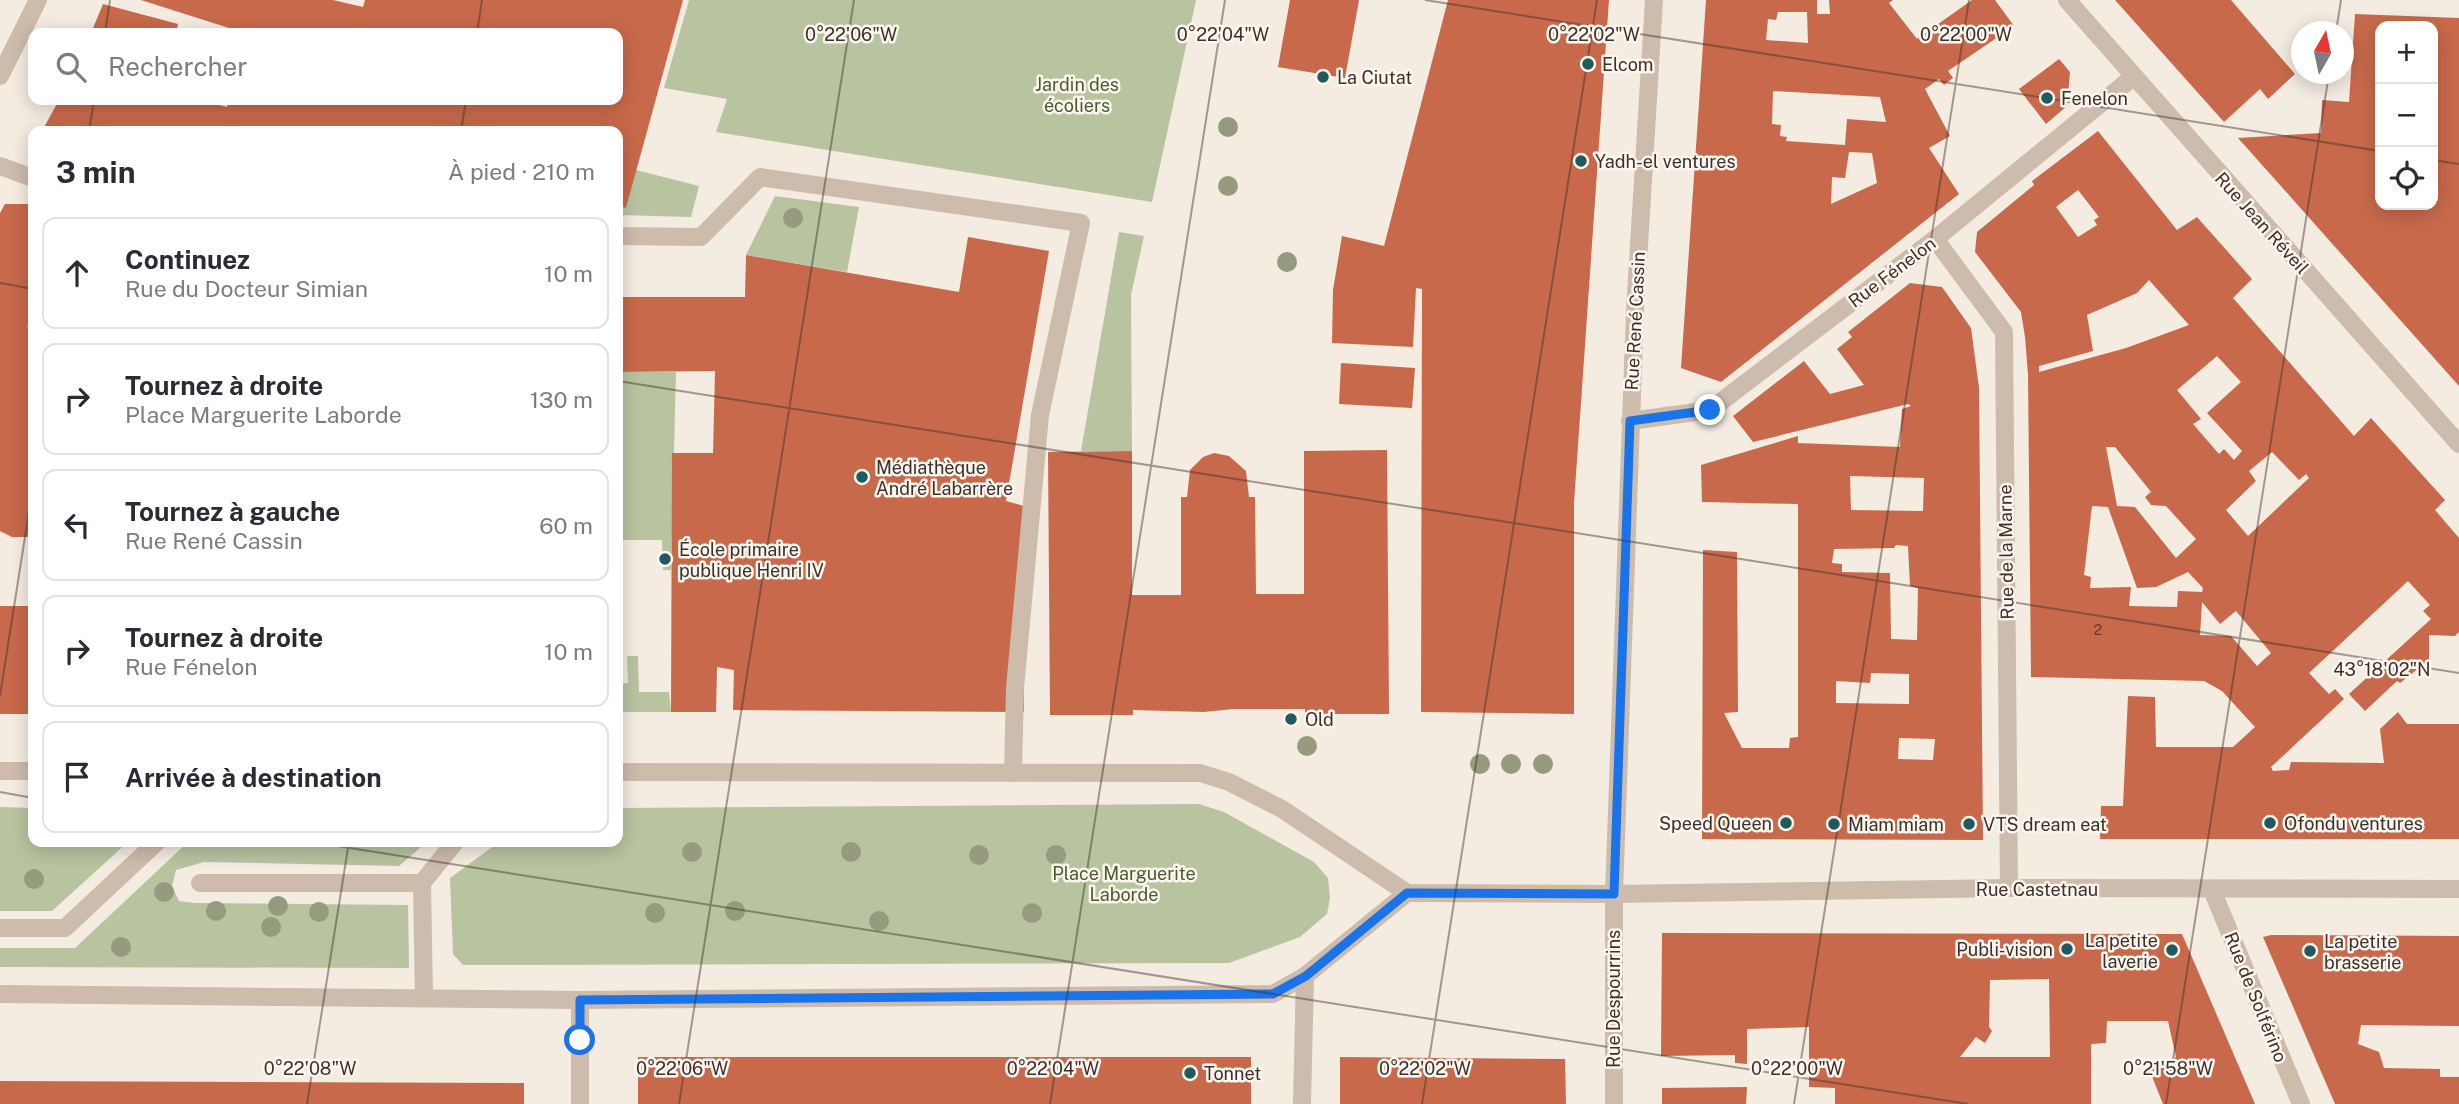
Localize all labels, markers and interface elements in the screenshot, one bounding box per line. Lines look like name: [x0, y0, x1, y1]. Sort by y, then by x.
north arrow: [2291, 21, 2354, 84]
map controls: [2375, 21, 2438, 210]
button: +: [2375, 21, 2438, 84]
text: 0°22'06"W: [805, 24, 897, 45]
text: 0°22'04"W: [1177, 24, 1269, 45]
text: 0°22'02"W: [1548, 24, 1640, 45]
text: 0°22'00"W: [1920, 24, 2012, 45]
search box: [28, 28, 623, 105]
icon: search: [52, 48, 90, 86]
text: Rechercher: [108, 51, 247, 82]
place label: Elcom: [1602, 54, 1653, 75]
marker: Elcom: [1580, 56, 1596, 72]
place label: La Ciutat: [1337, 67, 1412, 88]
marker: La Ciutat: [1315, 69, 1331, 85]
park label: Jardin des écoliers: [1035, 74, 1119, 116]
button: −: [2375, 84, 2438, 147]
place label: Fenelon: [2061, 88, 2128, 109]
marker: Fenelon: [2039, 90, 2055, 106]
button: locate: [2375, 147, 2438, 210]
place label: Yadh-el ventures: [1595, 151, 1736, 172]
marker: Yadh-el ventures: [1573, 153, 1589, 169]
text: 3 min: [56, 154, 135, 190]
text: À pied · 210 m: [448, 158, 595, 185]
street label: Rue Jean Réveil: [2211, 168, 2313, 278]
street label: Rue Fénelon: [1844, 232, 1940, 312]
text: Continuez: [125, 244, 250, 275]
street label: Rue René Cassin: [1621, 251, 1649, 391]
icon: ahead: [58, 254, 96, 292]
text: 10 m: [544, 260, 593, 287]
text: Rue du Docteur Simian: [125, 275, 368, 302]
text: Tournez à droite: [125, 370, 323, 401]
icon: right: [58, 380, 96, 418]
text: 130 m: [530, 386, 593, 413]
route end: [1694, 394, 1725, 425]
text: Place Marguerite Laborde: [125, 401, 402, 428]
place label: Médiathèque André Labarrère: [876, 457, 1013, 499]
marker: Médiathèque André Labarrère: [854, 469, 870, 485]
street label: Rue de la Marne: [1994, 484, 2018, 620]
text: Tournez à gauche: [125, 496, 340, 527]
icon: left: [58, 506, 96, 544]
text: 60 m: [539, 512, 593, 539]
text: Rue René Cassin: [125, 527, 303, 554]
place label: École primaire publique Henri IV: [679, 538, 824, 581]
marker: École primaire publique Henri IV: [657, 551, 673, 567]
text: Tournez à droite: [125, 622, 323, 653]
house number: 2: [2094, 622, 2102, 638]
icon: right: [58, 632, 96, 670]
text: 10 m: [544, 638, 593, 665]
text: Rue Fénelon: [125, 653, 258, 680]
text: 43°18'02"N: [2333, 659, 2431, 680]
place label: Old: [1305, 709, 1334, 730]
marker: Old: [1283, 711, 1299, 727]
icon: arrive: [58, 758, 96, 796]
text: Arrivée à destination: [125, 762, 382, 793]
place label: Speed Queen: [1659, 813, 1772, 834]
place label: Ofondu ventures: [2284, 813, 2423, 834]
place label: Miam miam: [1848, 814, 1944, 835]
place label: VTS dream eat: [1983, 814, 2107, 835]
marker: Speed Queen: [1778, 815, 1794, 831]
marker: Ofondu ventures: [2262, 815, 2278, 831]
marker: Miam miam: [1826, 816, 1842, 832]
marker: VTS dream eat: [1961, 816, 1977, 832]
park label: Place Marguerite Laborde: [1052, 863, 1196, 905]
street label: Rue Castetnau: [1976, 879, 2098, 900]
street label: Rue de Solférino: [2220, 929, 2292, 1065]
street label: Rue Despourrins: [1603, 930, 1624, 1068]
place label: La petite laverie: [2085, 930, 2158, 972]
place label: La petite brasserie: [2324, 931, 2401, 973]
place label: Publi-vision: [1956, 939, 2053, 960]
marker: Publi-vision: [2059, 941, 2075, 957]
marker: La petite laverie: [2164, 942, 2180, 958]
marker: La petite brasserie: [2302, 943, 2318, 959]
route start: [564, 1024, 595, 1055]
text: 0°22'08"W: [264, 1058, 356, 1079]
text: 0°22'06"W: [636, 1058, 728, 1079]
text: 0°22'04"W: [1007, 1058, 1099, 1079]
text: 0°22'02"W: [1379, 1058, 1471, 1079]
text: 0°22'00"W: [1751, 1058, 1843, 1079]
text: 0°21'58"W: [2123, 1058, 2213, 1079]
place label: Tonnet: [1204, 1063, 1261, 1084]
marker: Tonnet: [1182, 1065, 1198, 1081]

